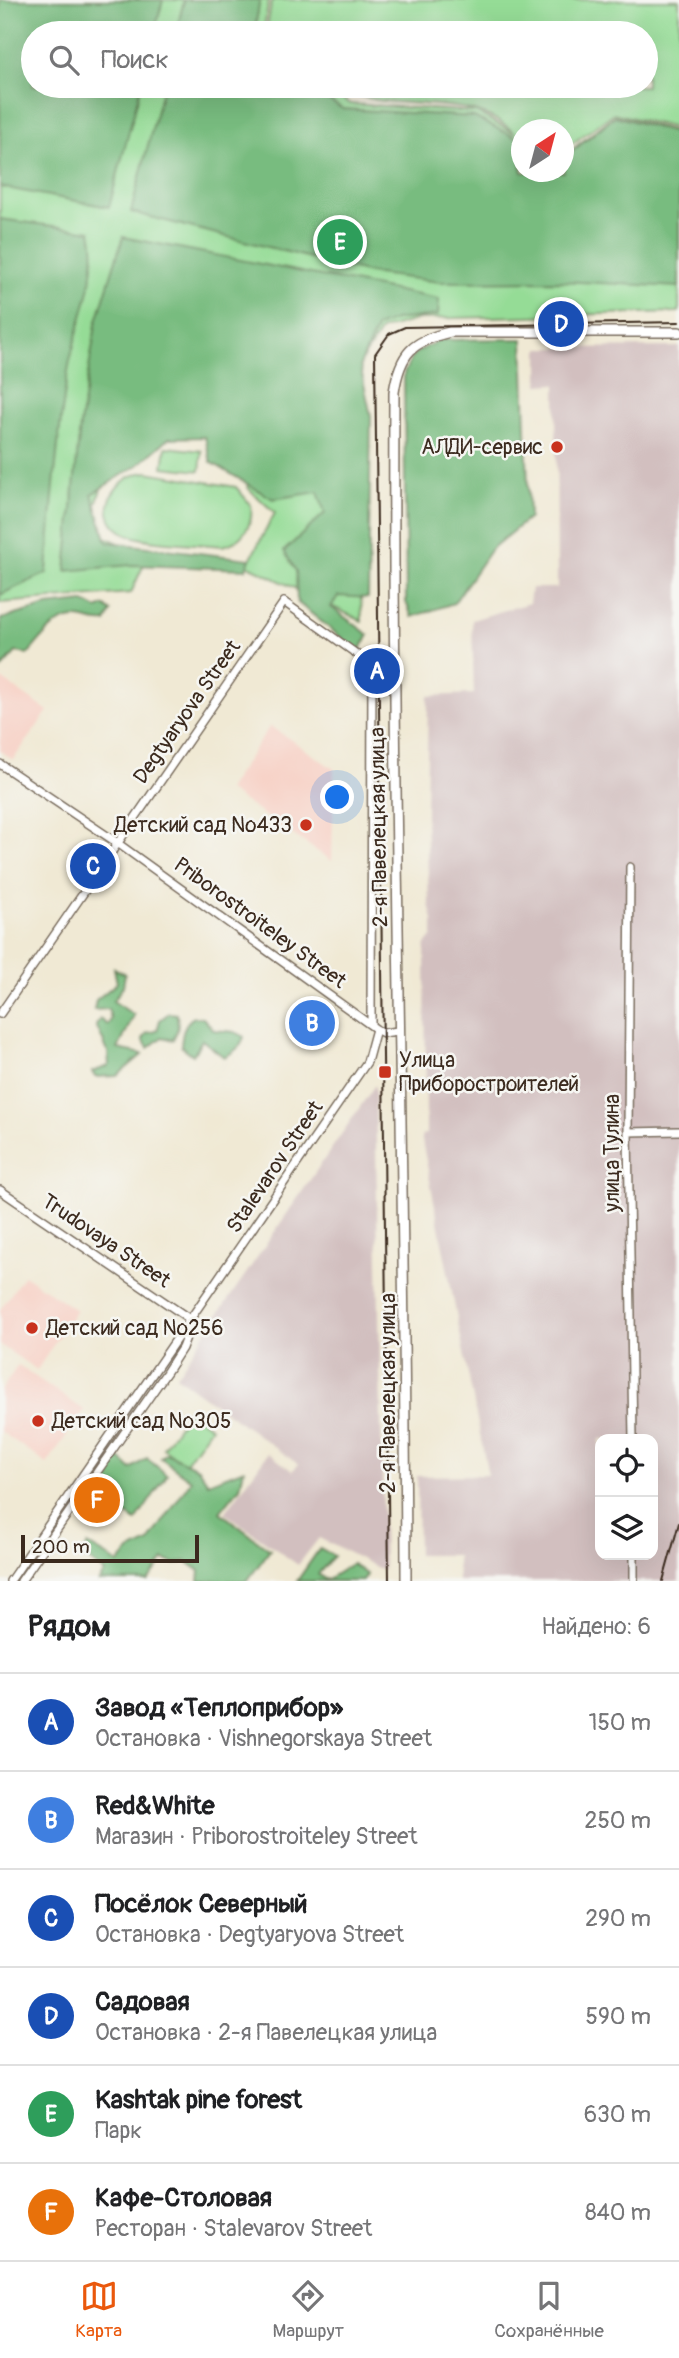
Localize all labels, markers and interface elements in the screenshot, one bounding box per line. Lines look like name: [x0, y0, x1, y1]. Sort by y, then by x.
search box: [21, 21, 658, 98]
icon: search: [45, 41, 83, 79]
text: Поиск: [101, 44, 169, 76]
north arrow: [511, 119, 574, 182]
pin: E: [317, 216, 363, 268]
pin: D: [538, 298, 584, 350]
place label: АЛДИ-сервис: [421, 434, 543, 461]
marker: АЛДИ-сервис: [549, 439, 565, 455]
street label: Degtyaryova Street: [127, 634, 247, 789]
pin: A: [354, 645, 400, 697]
street label: 2-я Павелецкая улица: [364, 727, 394, 927]
your location: [320, 780, 354, 814]
place label: Детский сад №433: [113, 812, 292, 839]
marker: Детский сад №433: [298, 817, 314, 833]
pin: C: [70, 840, 116, 892]
street label: Priborostroiteley Street: [168, 851, 352, 995]
pin: B: [289, 997, 335, 1049]
place label: Улица Приборостроителей: [399, 1047, 579, 1098]
marker: Улица Приборостроителей: [377, 1064, 393, 1080]
street label: улица Тулина: [599, 1094, 626, 1213]
street label: Stalevarov Street: [221, 1095, 330, 1239]
street label: Trudovaya Street: [36, 1188, 176, 1294]
street label: 2-я Павелецкая улица: [375, 1293, 402, 1493]
place label: Детский сад №256: [45, 1315, 223, 1342]
marker: Детский сад №256: [24, 1320, 40, 1336]
place label: Детский сад №305: [51, 1408, 231, 1435]
marker: Детский сад №305: [30, 1413, 46, 1429]
map controls: [595, 1434, 658, 1560]
button: locate: [595, 1434, 658, 1497]
pin: F: [74, 1474, 120, 1526]
button: layers: [595, 1497, 658, 1560]
scale bar: [21, 1532, 200, 1564]
text: 200 m: [32, 1535, 90, 1559]
text: Рядом: [28, 1608, 111, 1645]
text: Найдено: 6: [541, 1612, 651, 1641]
text: Завод «Теплоприбор»: [95, 1692, 343, 1724]
text: A: [44, 1708, 58, 1737]
text: 150 m: [588, 1708, 651, 1737]
text: Остановка · Vishnegorskaya Street: [95, 1724, 432, 1753]
text: Red&White: [95, 1790, 214, 1822]
text: B: [44, 1806, 58, 1835]
text: 250 m: [585, 1806, 651, 1835]
text: Магазин · Priborostroiteley Street: [95, 1822, 418, 1851]
text: Посёлок Северный: [95, 1888, 307, 1920]
text: C: [44, 1904, 58, 1933]
text: 290 m: [585, 1904, 651, 1933]
text: Остановка · Degtyaryova Street: [95, 1920, 404, 1949]
text: Садовая: [95, 1986, 190, 2018]
text: D: [44, 2002, 58, 2031]
text: 590 m: [586, 2002, 651, 2031]
text: Остановка · 2-я Павелецкая улица: [95, 2018, 437, 2047]
text: Kashtak pine forest: [95, 2084, 302, 2116]
text: E: [45, 2100, 57, 2129]
text: 630 m: [584, 2100, 651, 2129]
text: Парк: [95, 2116, 142, 2145]
text: Кафе-Столовая: [95, 2182, 272, 2214]
text: F: [44, 2198, 58, 2227]
text: 840 m: [585, 2198, 651, 2227]
text: Ресторан · Stalevarov Street: [95, 2214, 372, 2243]
tab: Карта: [75, 2277, 122, 2343]
tab: Маршрут: [272, 2277, 344, 2343]
tab: Сохранённые: [494, 2277, 604, 2343]

